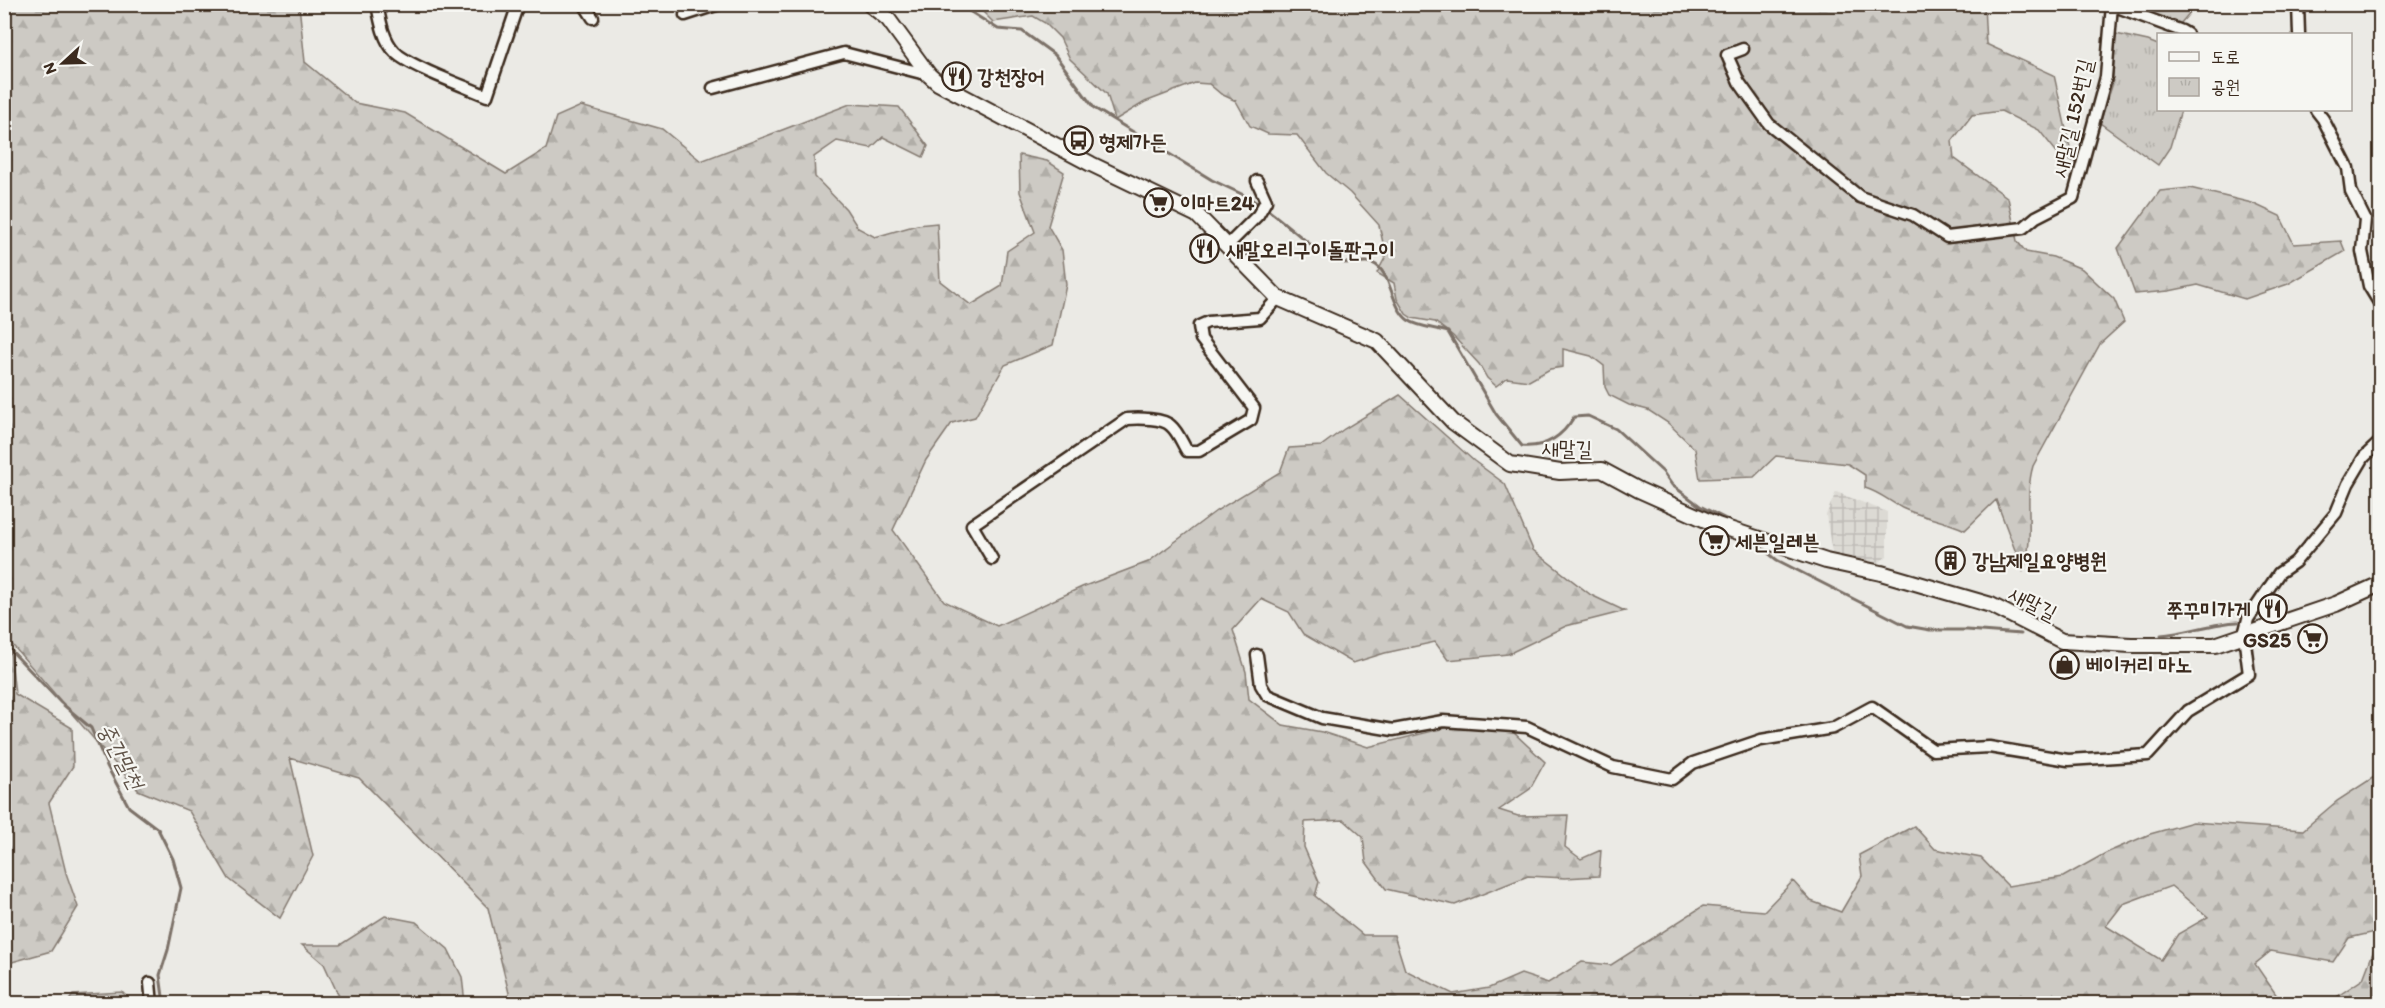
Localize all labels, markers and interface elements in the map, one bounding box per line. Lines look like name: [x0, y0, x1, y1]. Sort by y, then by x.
north arrow: [33, 33, 93, 93]
legend: [2157, 33, 2352, 111]
text: 도로: [2211, 46, 2240, 68]
street label: 새말길 152번길: [2046, 56, 2098, 180]
text: N: [39, 60, 60, 77]
restaurant icon: 강천장어: [940, 60, 972, 92]
place label: 강천장어: [977, 64, 1045, 89]
text: 공원: [2211, 76, 2240, 98]
bus stop icon: 형제가든: [1062, 125, 1094, 157]
place label: 형제가든: [1099, 129, 1167, 154]
supermarket icon: 이마트24: [1143, 186, 1175, 218]
place label: 이마트24: [1180, 190, 1255, 215]
restaurant icon: 새말오리구이돌판구이: [1189, 233, 1221, 265]
place label: 새말오리구이돌판구이: [1226, 237, 1395, 262]
street label: 새말길: [1541, 435, 1593, 461]
supermarket icon: 세븐일레븐: [1698, 525, 1730, 557]
place label: 세븐일레븐: [1735, 529, 1820, 554]
building icon: 강남제일요양병원: [1935, 544, 1967, 576]
place label: 강남제일요양병원: [1972, 548, 2107, 573]
street label: 새말길: [2005, 580, 2061, 626]
restaurant icon: 쭈꾸미가게: [2256, 593, 2288, 625]
place label: 쭈꾸미가게: [2167, 597, 2251, 622]
supermarket icon: GS25: [2296, 623, 2328, 655]
place label: GS25: [2243, 627, 2291, 652]
shop icon: 베이커리 마노: [2049, 648, 2081, 680]
place label: 베이커리 마노: [2086, 652, 2192, 677]
water label: 중간말천: [92, 718, 151, 796]

